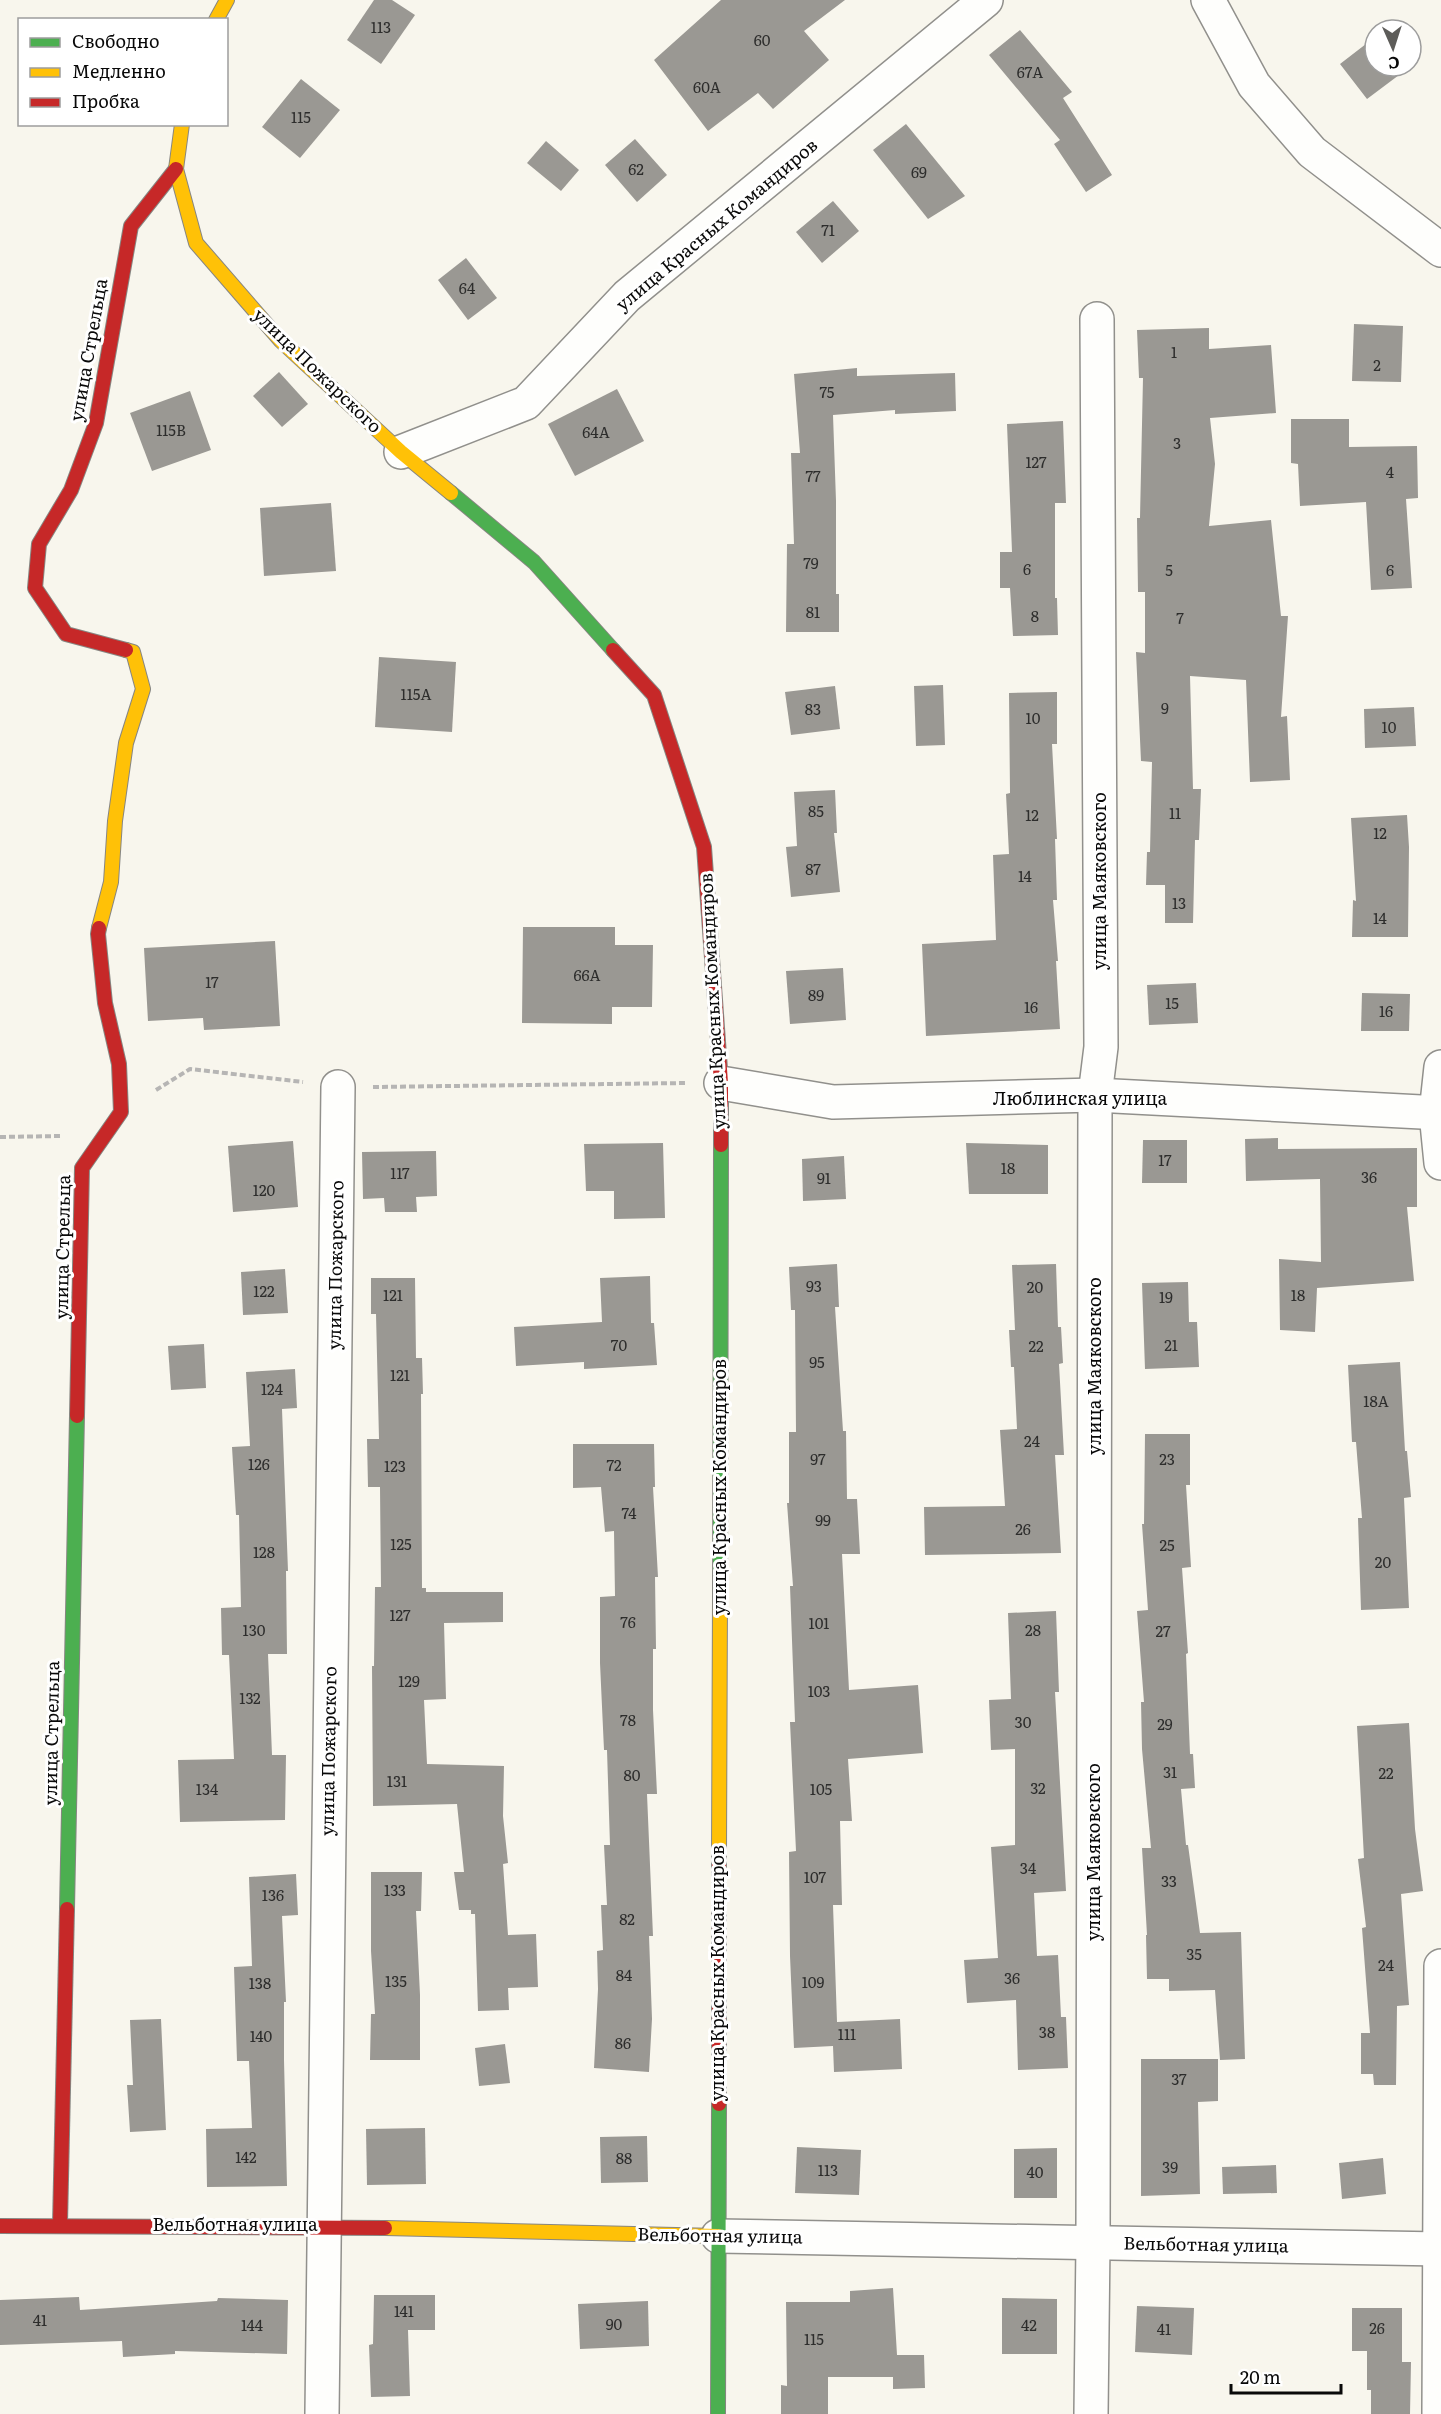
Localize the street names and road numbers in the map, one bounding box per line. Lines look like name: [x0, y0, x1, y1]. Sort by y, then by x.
street label: улица Красных Командиров: [609, 131, 823, 317]
street label: улица Стрельца: [62, 276, 113, 423]
street label: улица Пожарского: [248, 301, 389, 439]
street label: улица Маяковского: [1085, 792, 1112, 970]
street label: улица Красных Командиров: [691, 872, 732, 1130]
street label: Люблинская улица: [993, 1084, 1168, 1111]
street label: улица Стрельца: [47, 1174, 76, 1320]
street label: улица Пожарского: [320, 1180, 349, 1350]
street label: улица Маяковского: [1080, 1277, 1107, 1455]
street label: улица Красных Командиров: [705, 1359, 732, 1615]
street label: улица Стрельца: [36, 1660, 65, 1806]
street label: улица Пожарского: [313, 1666, 342, 1836]
street label: улица Маяковского: [1079, 1763, 1106, 1941]
street label: улица Красных Командиров: [703, 1845, 730, 2101]
street label: Вельботная улица: [152, 2210, 318, 2237]
street label: Вельботная улица: [637, 2220, 803, 2249]
street label: Вельботная улица: [1123, 2229, 1289, 2258]

